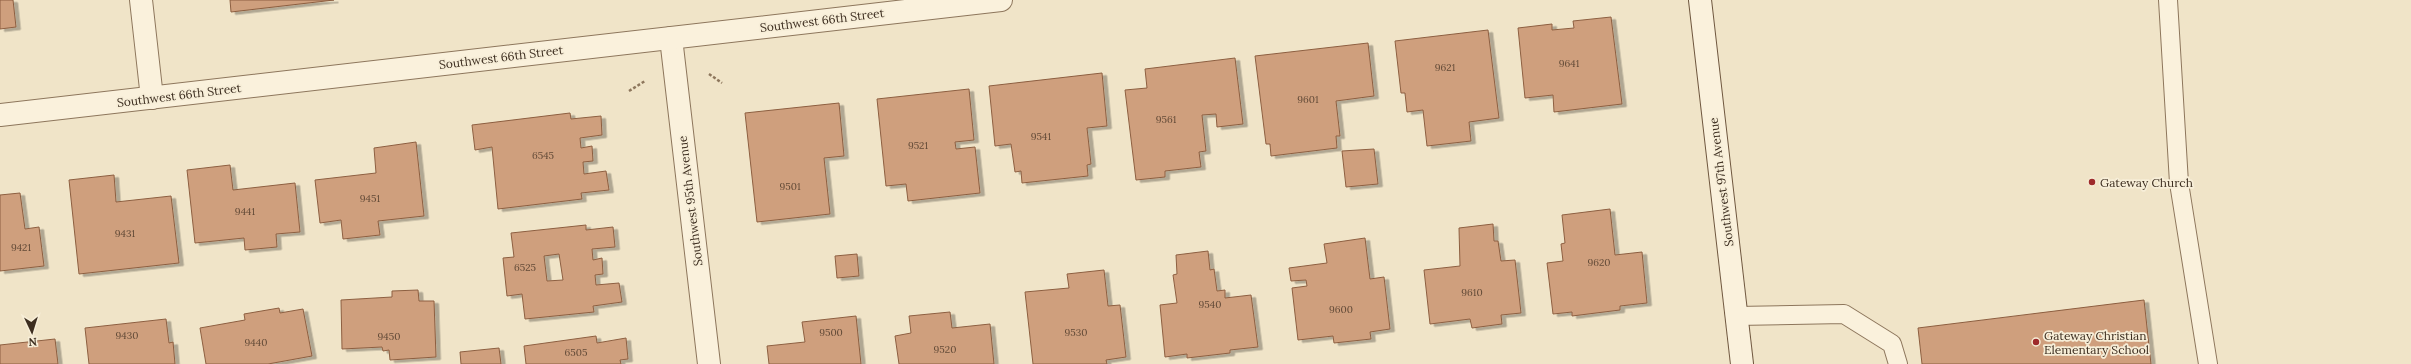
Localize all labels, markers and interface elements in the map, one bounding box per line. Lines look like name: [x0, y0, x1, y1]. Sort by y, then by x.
street label: Southwest 66th Street: [759, 5, 885, 35]
street label: Southwest 66th Street: [438, 42, 564, 72]
house number: 9641: [1559, 57, 1580, 70]
house number: 9621: [1435, 61, 1456, 74]
street label: Southwest 66th Street: [116, 80, 242, 110]
house number: 9601: [1297, 93, 1319, 106]
house number: 9561: [1156, 113, 1177, 126]
street label: Southwest 97th Avenue: [1706, 116, 1736, 247]
house number: 9541: [1031, 130, 1052, 143]
street label: Southwest 95th Avenue: [674, 134, 705, 267]
house number: 9521: [908, 139, 928, 152]
house number: 6545: [532, 149, 554, 162]
place label: Gateway Church: [2100, 175, 2193, 190]
marker: Gateway Church: [2087, 177, 2097, 187]
house number: 9501: [779, 180, 801, 193]
house number: 9451: [360, 192, 381, 205]
house number: 9441: [235, 205, 255, 218]
house number: 9431: [115, 227, 136, 240]
house number: 9421: [11, 241, 31, 254]
house number: 9620: [1587, 256, 1611, 269]
house number: 6525: [514, 261, 536, 274]
house number: 9610: [1461, 286, 1483, 299]
house number: 9540: [1199, 298, 1221, 311]
house number: 9600: [1329, 303, 1353, 316]
north arrow: [12, 312, 52, 352]
house number: 9500: [819, 326, 843, 339]
house number: 9530: [1064, 326, 1088, 339]
place label: Gateway Christian Elementary School: [2044, 328, 2149, 357]
house number: 9430: [116, 329, 138, 342]
house number: 9450: [378, 330, 400, 343]
text: N: [27, 335, 37, 349]
house number: 9440: [245, 336, 267, 349]
marker: Gateway Christian Elementary School: [2031, 337, 2041, 347]
house number: 9520: [934, 343, 956, 356]
house number: 6505: [565, 346, 587, 359]

